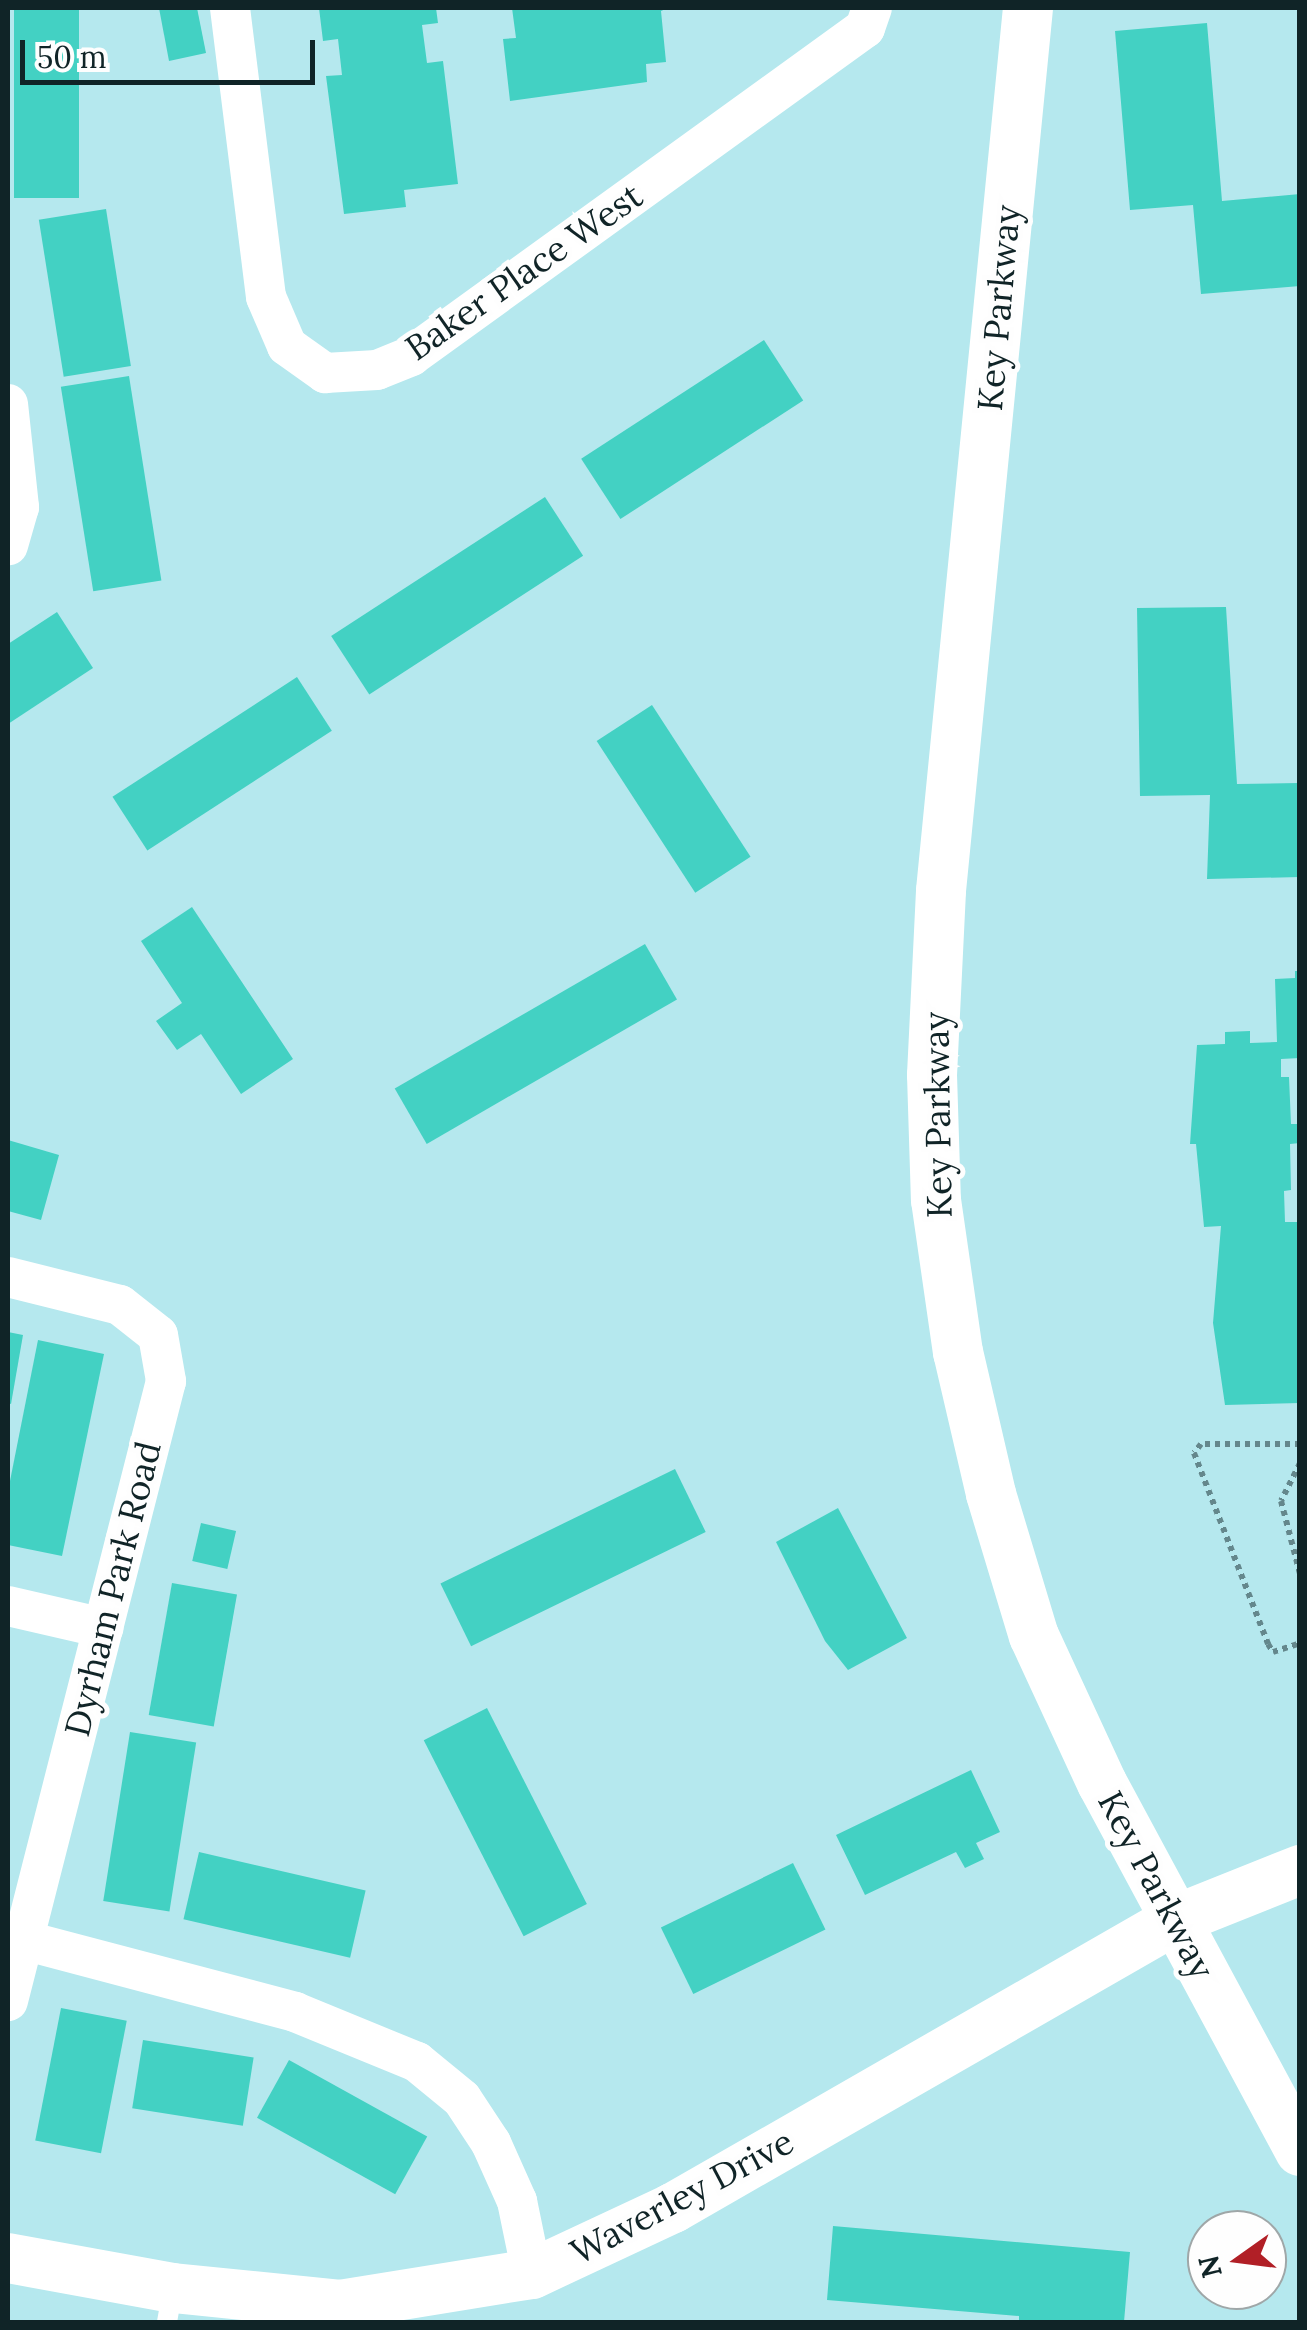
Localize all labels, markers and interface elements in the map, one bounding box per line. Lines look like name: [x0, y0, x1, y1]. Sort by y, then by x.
scale bar: [25, 20, 320, 82]
text: 50 m: [37, 38, 107, 76]
street label: Baker Place West: [398, 175, 650, 369]
street label: Key Parkway: [969, 203, 1029, 413]
street label: Key Parkway: [915, 1011, 961, 1219]
street label: Dyrham Park Road: [56, 1437, 170, 1741]
street label: Key Parkway: [1089, 1784, 1223, 1986]
street label: Waverley Drive: [563, 2121, 801, 2273]
north arrow: [1187, 2210, 1287, 2310]
text: N: [1190, 2252, 1230, 2282]

